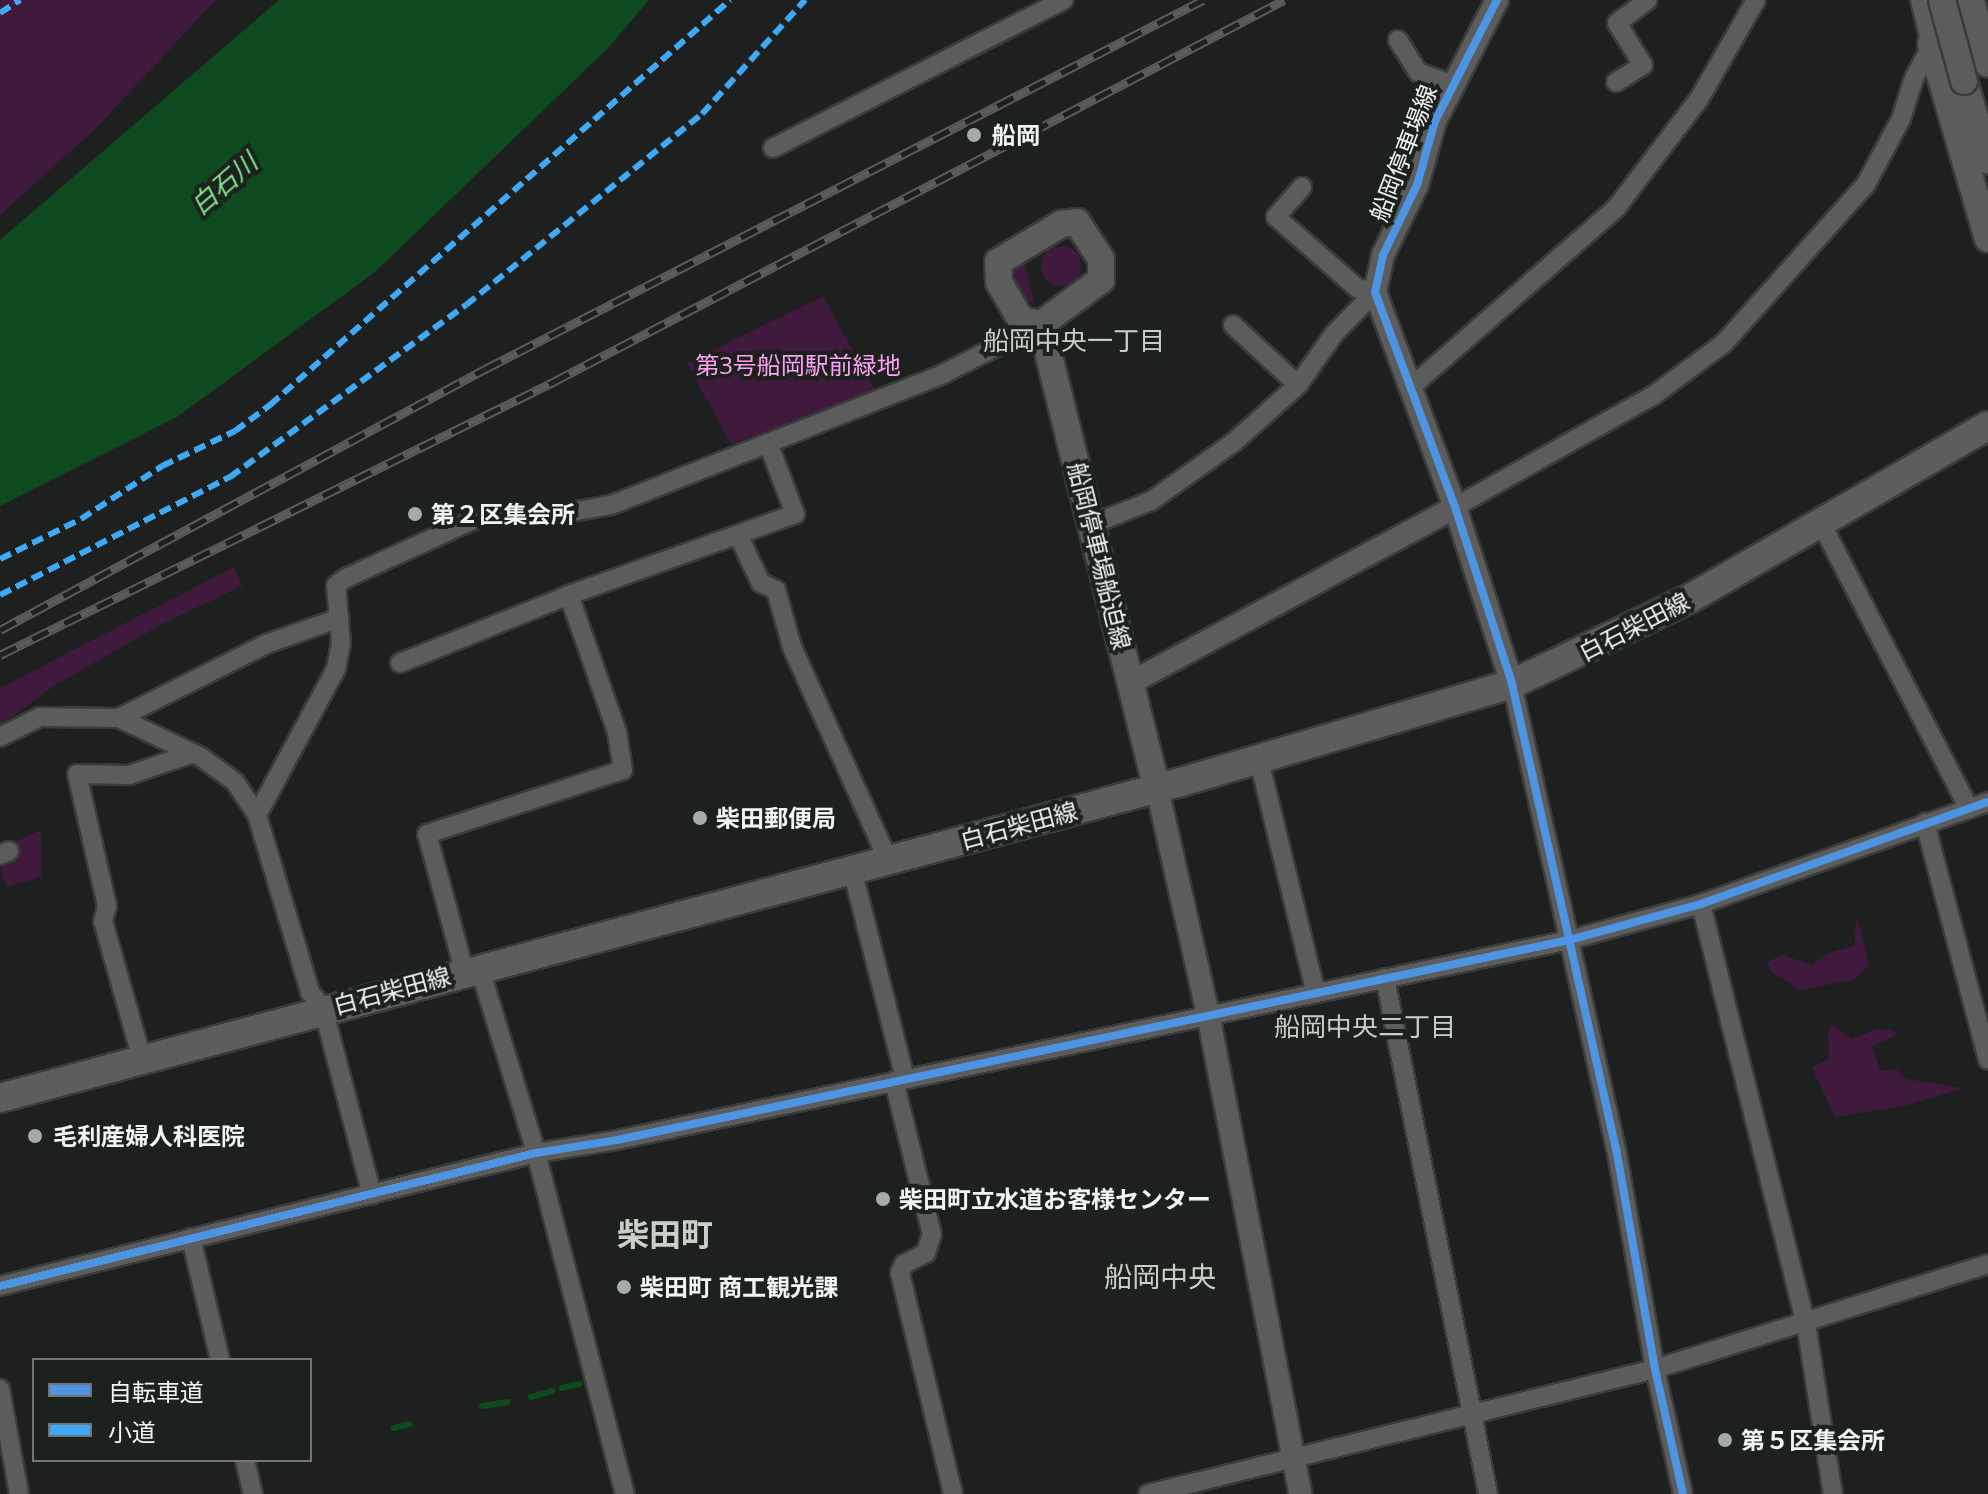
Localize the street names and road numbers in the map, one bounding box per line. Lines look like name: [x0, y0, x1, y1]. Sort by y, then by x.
street label: 船岡停車場線: [1364, 81, 1442, 225]
street label: 船岡停車場船迫線: [1063, 459, 1137, 653]
street label: 白石柴田線: [1574, 586, 1694, 666]
street label: 白石柴田線: [957, 796, 1081, 854]
street label: 白石柴田線: [330, 961, 454, 1019]

